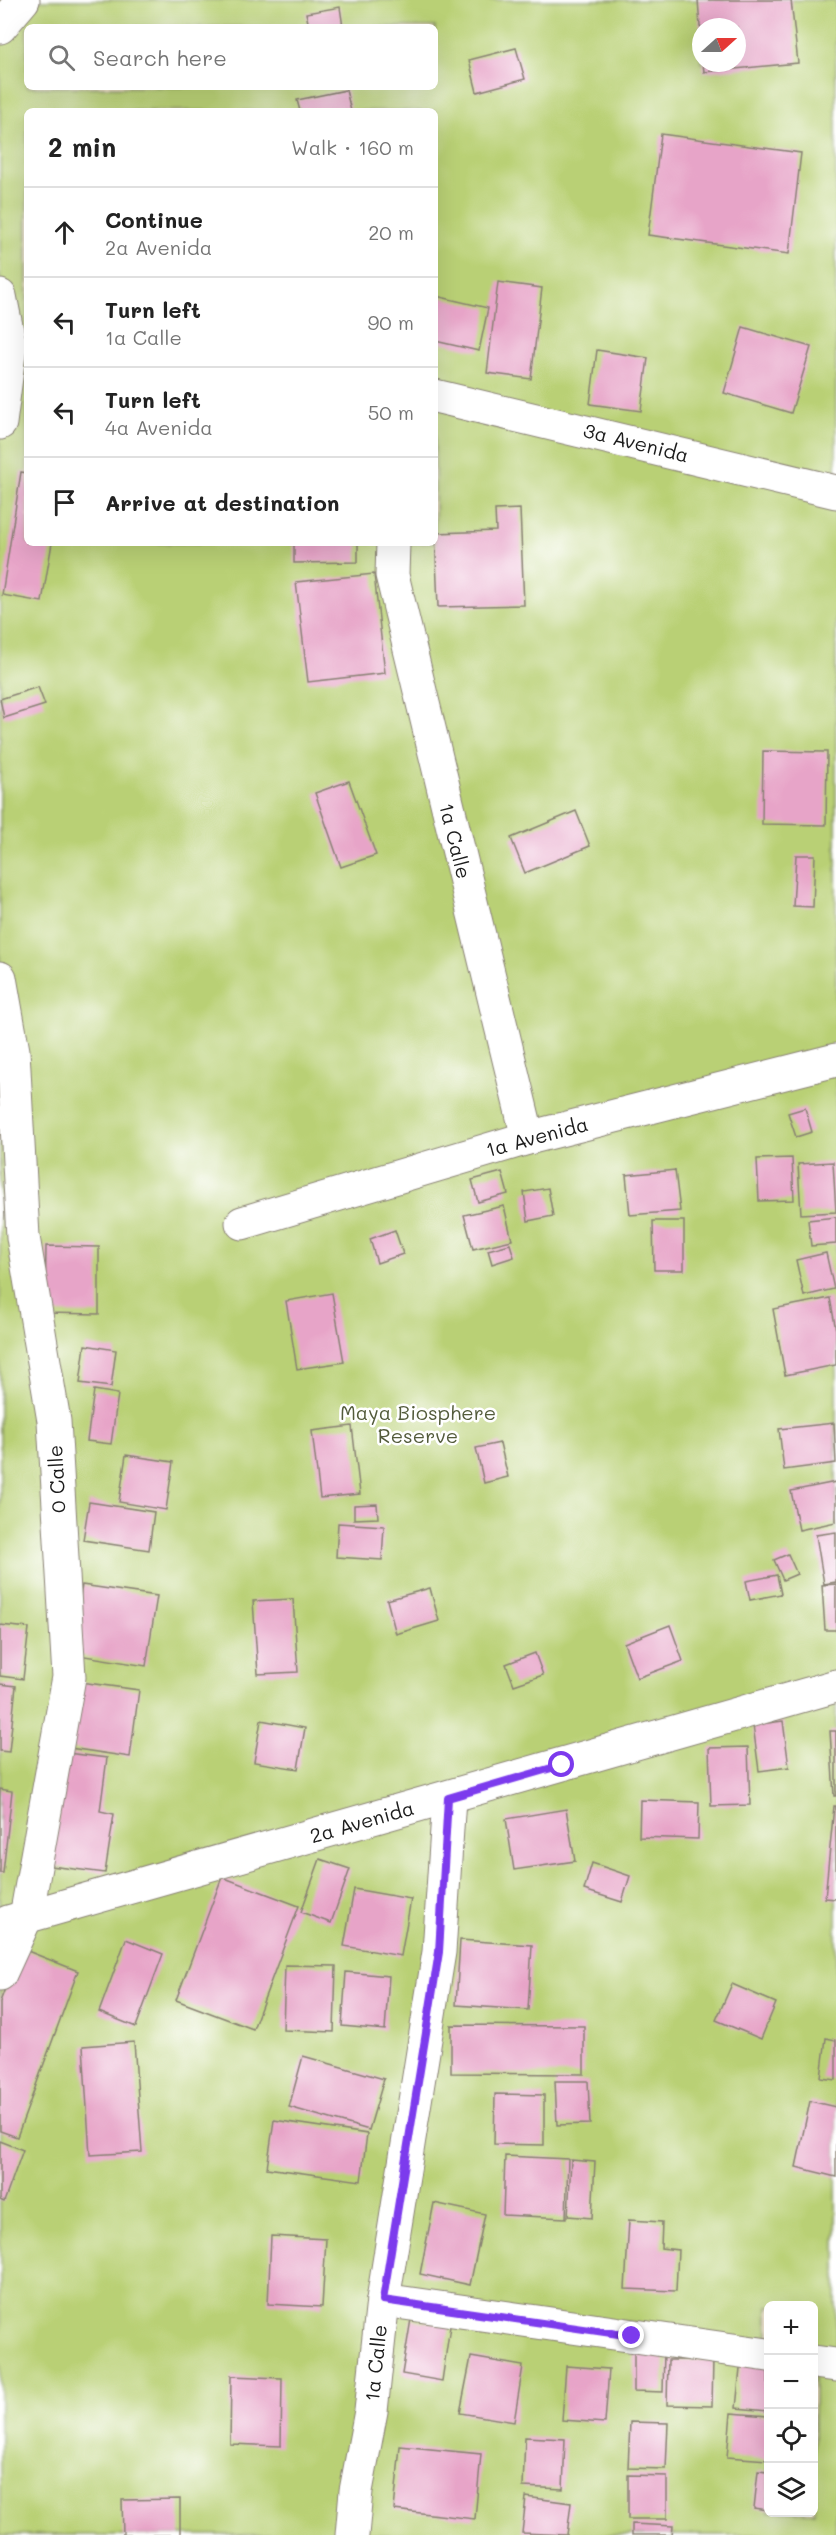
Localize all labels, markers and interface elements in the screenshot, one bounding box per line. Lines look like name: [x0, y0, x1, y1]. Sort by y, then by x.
north arrow: [692, 18, 746, 72]
search box: [24, 24, 438, 90]
icon: search: [45, 41, 78, 74]
text: Search here: [93, 43, 227, 72]
text: 2 min: [48, 130, 116, 164]
text: Walk · 160 m: [291, 134, 414, 160]
text: Continue: [105, 205, 203, 234]
icon: ahead: [48, 216, 81, 249]
text: 20 m: [368, 219, 414, 245]
text: 2a Avenida: [105, 234, 212, 260]
text: Turn left: [105, 295, 201, 324]
icon: left: [48, 306, 81, 339]
text: 90 m: [368, 309, 414, 335]
text: 1a Calle: [105, 324, 182, 350]
text: Turn left: [105, 385, 201, 414]
icon: left: [48, 396, 81, 429]
text: 50 m: [368, 399, 414, 425]
text: 4a Avenida: [105, 414, 213, 440]
street label: 3a Avenida: [581, 416, 692, 468]
icon: arrive: [48, 486, 81, 519]
text: Arrive at destination: [105, 488, 340, 517]
street label: 1a Calle: [434, 800, 478, 881]
street label: 1a Avenida: [483, 1110, 591, 1162]
park label: Maya Biosphere Reserve: [340, 1399, 496, 1448]
street label: 0 Calle: [41, 1444, 71, 1514]
route start: [548, 1751, 574, 1777]
street label: 2a Avenida: [307, 1794, 417, 1848]
map controls: [764, 2301, 818, 2517]
button: +: [764, 2301, 818, 2355]
route end: [618, 2322, 644, 2348]
street label: 1a Calle: [358, 2323, 392, 2403]
button: −: [764, 2355, 818, 2409]
button: locate: [764, 2409, 818, 2463]
button: layers: [764, 2463, 818, 2517]

